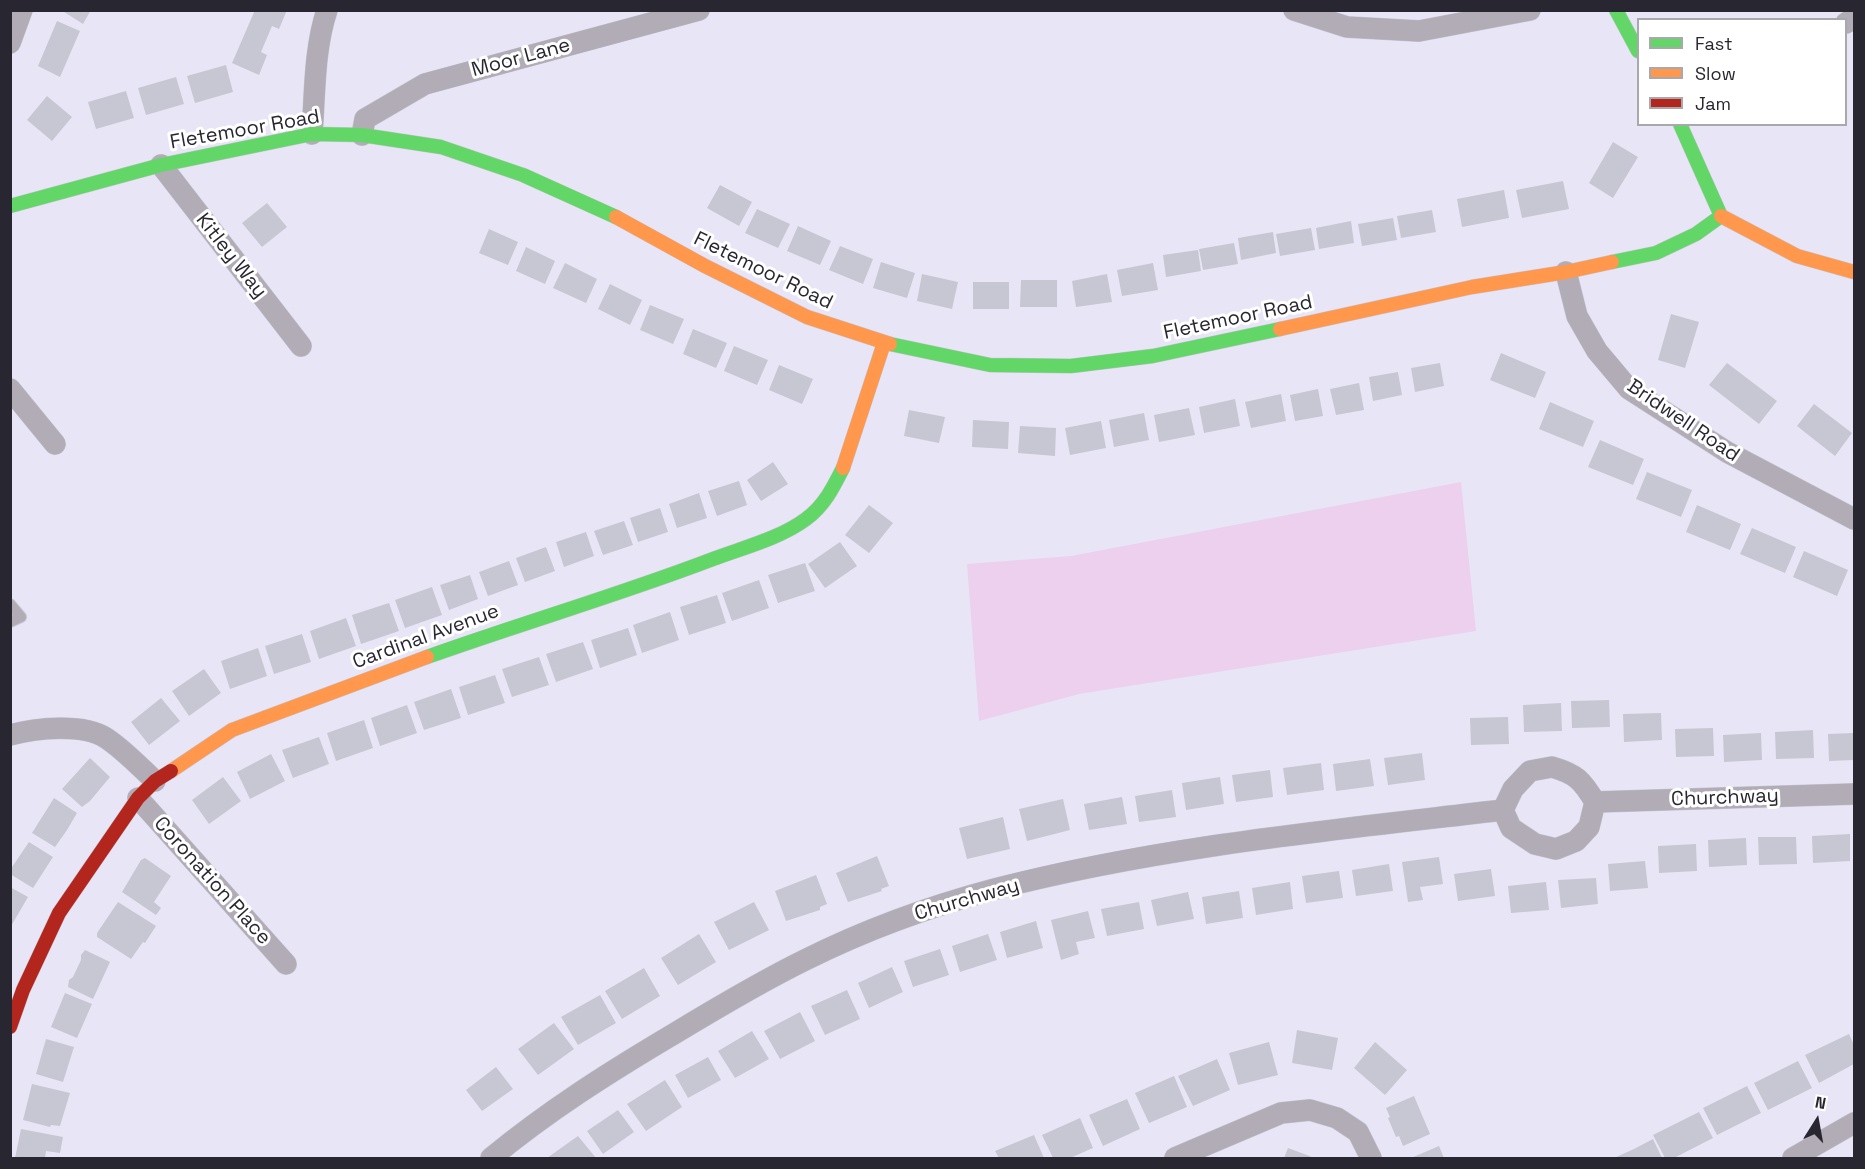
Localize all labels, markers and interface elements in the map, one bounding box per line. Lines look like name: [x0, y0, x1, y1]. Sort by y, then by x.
legend: [1637, 18, 1847, 126]
text: Fast: [1695, 32, 1732, 55]
street label: Moor Lane: [469, 33, 573, 83]
text: Slow: [1695, 62, 1736, 85]
text: Jam: [1695, 92, 1731, 115]
street label: Fletemoor Road: [168, 105, 322, 155]
street label: Kitley Way: [190, 209, 272, 303]
street label: Fletemoor Road: [690, 227, 836, 315]
street label: Fletemoor Road: [1161, 291, 1315, 345]
street label: Bridwell Road: [1622, 375, 1744, 467]
street label: Cardinal Avenue: [350, 599, 502, 675]
street label: Churchway: [1671, 784, 1779, 812]
street label: Coronation Place: [148, 812, 276, 950]
street label: Churchway: [912, 874, 1022, 926]
north arrow: [1787, 1091, 1847, 1151]
text: N: [1813, 1092, 1828, 1114]

